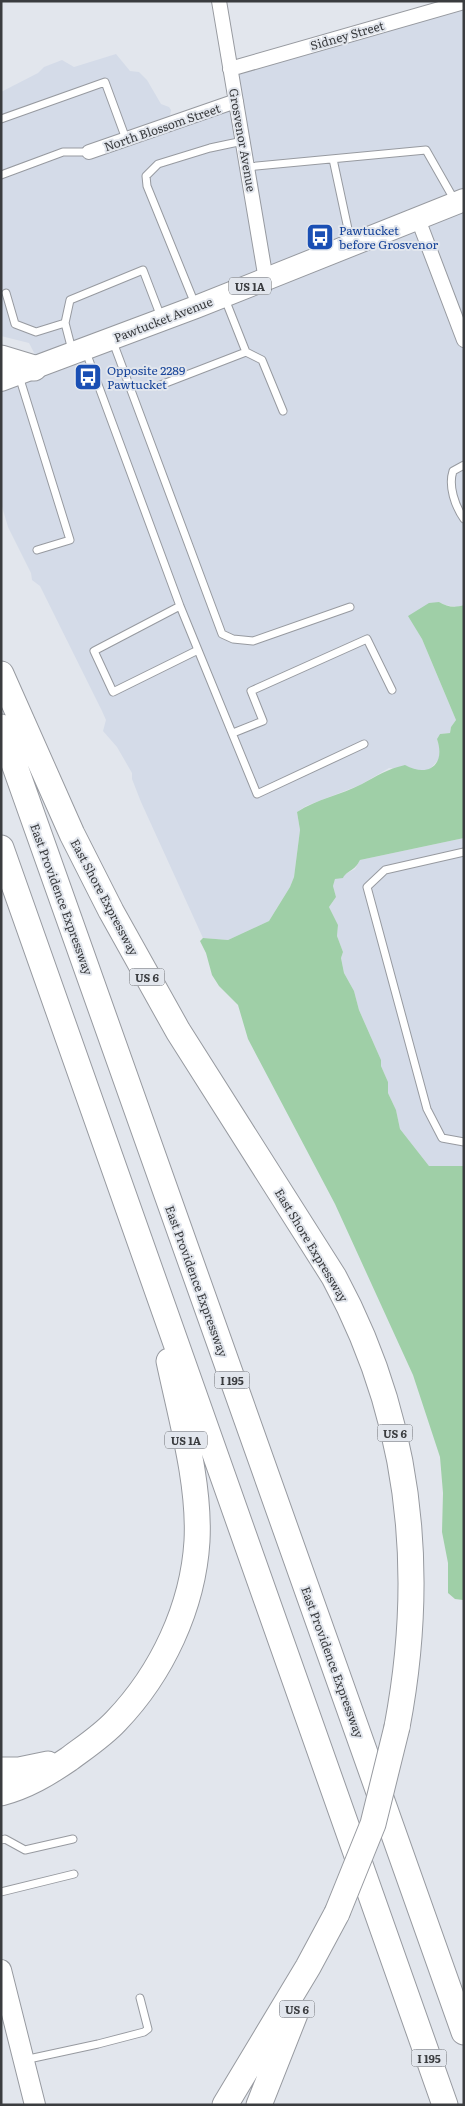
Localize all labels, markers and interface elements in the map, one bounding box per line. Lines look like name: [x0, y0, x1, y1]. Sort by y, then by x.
street label: Sidney Street: [308, 16, 386, 54]
street label: Grosvenor Avenue: [225, 87, 261, 193]
street label: North Blossom Street: [101, 99, 223, 155]
place label: Pawtucket before Grosvenor: [339, 221, 439, 253]
bus stop icon: Pawtucket before Grosvenor: [305, 222, 335, 252]
road number: US 1A: [229, 278, 271, 294]
street label: Pawtucket Avenue: [111, 292, 215, 346]
place label: Opposite 2289 Pawtucket: [107, 361, 185, 393]
bus stop icon: Opposite 2289 Pawtucket: [73, 362, 103, 392]
street label: East Providence Expressway: [26, 821, 98, 977]
street label: East Shore Expressway: [67, 835, 143, 959]
road number: US 6: [130, 969, 164, 986]
street label: East Shore Expressway: [271, 1185, 353, 1305]
street label: East Providence Expressway: [161, 1203, 233, 1359]
road number: I 195: [214, 1372, 250, 1388]
road number: US 6: [378, 1425, 412, 1442]
road number: US 1A: [165, 1432, 207, 1448]
street label: East Providence Expressway: [297, 1584, 369, 1740]
road number: US 6: [280, 2000, 314, 2018]
road number: I 195: [412, 2050, 446, 2066]

